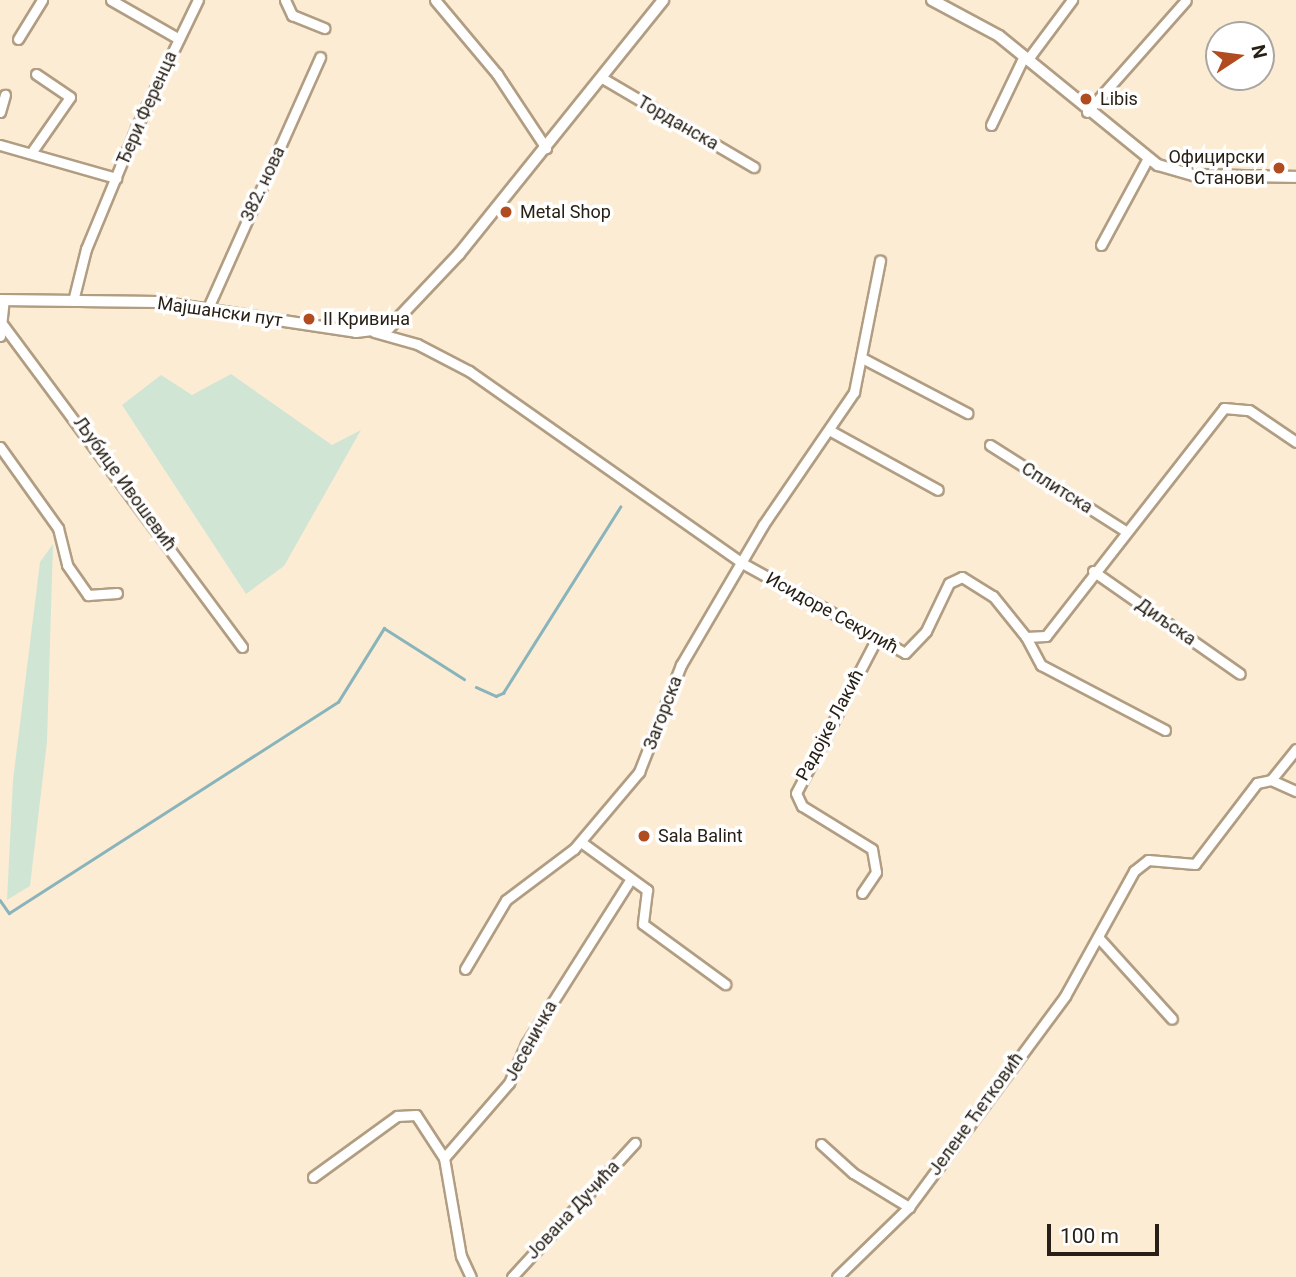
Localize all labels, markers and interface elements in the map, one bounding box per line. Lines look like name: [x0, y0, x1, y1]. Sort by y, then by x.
north arrow: [1205, 21, 1275, 91]
text: N: [1246, 42, 1272, 61]
street label: Ђери Ференца: [112, 48, 182, 168]
place label: Libis: [1100, 88, 1138, 110]
street label: Торданска: [634, 91, 722, 155]
marker: Libis: [1078, 91, 1094, 107]
street label: 382. нова: [236, 143, 290, 225]
place label: Официрски Станови: [1168, 147, 1265, 190]
marker: Официрски Станови: [1271, 160, 1287, 176]
place label: Metal Shop: [520, 201, 611, 223]
marker: Metal Shop: [498, 204, 514, 220]
street label: Мајшански пут: [156, 293, 284, 331]
place label: II Кривина: [323, 308, 410, 330]
marker: II Кривина: [301, 311, 317, 327]
street label: Љубице Ивошевић: [69, 412, 181, 556]
street label: Сплитска: [1017, 458, 1097, 518]
street label: Исидоре Секулић: [762, 568, 902, 658]
street label: Диљска: [1132, 594, 1200, 650]
street label: Радојке Лакић: [792, 666, 868, 784]
street label: Загорска: [639, 673, 687, 753]
place label: Sala Balint: [658, 825, 743, 847]
marker: Sala Balint: [636, 828, 652, 844]
street label: Јесеничка: [500, 997, 562, 1085]
street label: Јелене Ћетковић: [924, 1048, 1028, 1180]
street label: Јована Дучића: [522, 1156, 624, 1264]
scale bar: [1051, 1210, 1163, 1254]
text: 100 m: [1060, 1224, 1119, 1248]

